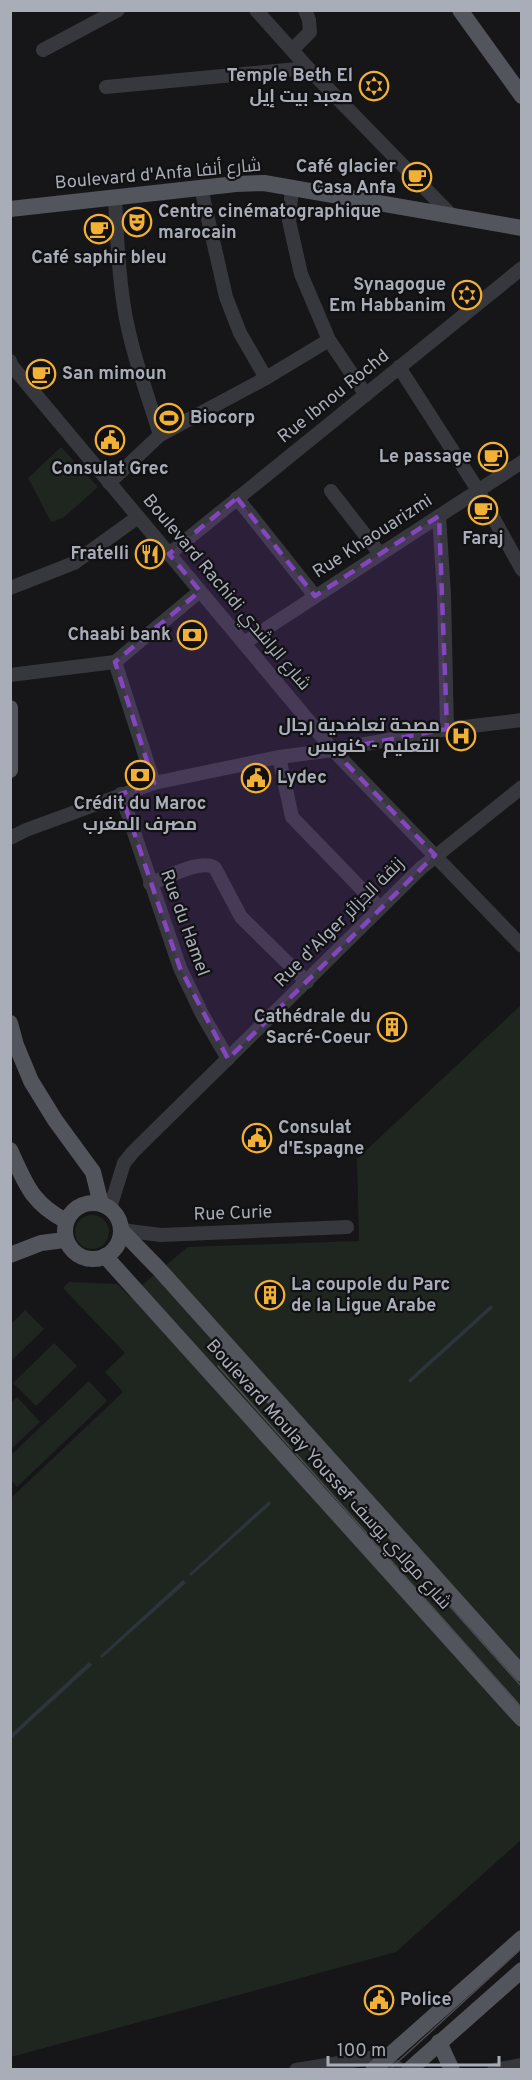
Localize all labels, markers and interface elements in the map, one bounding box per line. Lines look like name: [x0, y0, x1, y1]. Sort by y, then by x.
place label: Temple Beth El معبد بيت إيل: [227, 65, 353, 109]
synagogue icon: Temple Beth El معبد بيت إيل: [358, 70, 390, 102]
street label: Boulevard d'Anfa شارع أنفا: [54, 154, 262, 195]
place label: Café glacier Casa Anfa: [296, 156, 397, 200]
cafe icon: Café glacier Casa Anfa: [401, 161, 433, 193]
place label: Centre cinématographique marocain: [158, 201, 381, 245]
theatre icon: Centre cinématographique marocain: [121, 206, 153, 238]
cafe icon: Café saphir bleu: [83, 213, 115, 245]
place label: Café saphir bleu: [31, 247, 167, 270]
place label: Synagogue Em Habbanim: [329, 274, 446, 318]
synagogue icon: Synagogue Em Habbanim: [451, 279, 483, 311]
street label: Rue Ibnou Rochd: [274, 345, 394, 449]
cafe icon: San mimoun: [25, 358, 57, 390]
place label: San mimoun: [62, 363, 167, 386]
sports icon: Biocorp: [153, 402, 185, 434]
place label: Biocorp: [190, 407, 255, 430]
public building icon: Consulat Grec: [94, 424, 126, 456]
cafe icon: Le passage: [477, 441, 509, 473]
place label: Le passage: [379, 446, 472, 469]
place label: Consulat Grec: [51, 458, 169, 481]
street label: Boulevard Rachidi شارع الراشدي: [136, 490, 315, 697]
street label: Rue Khaouarizmi: [309, 490, 437, 584]
cafe icon: Faraj: [467, 494, 499, 526]
place label: Faraj: [462, 528, 504, 551]
restaurant icon: Fratelli: [134, 538, 166, 570]
place label: Fratelli: [70, 543, 129, 566]
bank icon: Chaabi bank: [176, 619, 208, 651]
place label: Chaabi bank: [67, 624, 171, 647]
place label: مصحة تعاضدية رجال التعليم - كنوبس: [278, 715, 440, 759]
hospital icon: مصحة تعاضدية رجال التعليم - كنوبس: [445, 720, 477, 752]
bank icon: Crédit du Maroc مصرف المغرب: [124, 759, 156, 791]
public building icon: Lydec: [240, 762, 272, 794]
place label: Lydec: [277, 767, 327, 790]
place label: Crédit du Maroc مصرف المغرب: [74, 793, 206, 837]
street label: Rue d'Alger زنقة الجزائر: [270, 853, 410, 993]
street label: Rue du Hamel: [154, 867, 214, 979]
place label: Cathédrale du Sacré-Coeur: [254, 1006, 371, 1050]
building icon: Cathédrale du Sacré-Coeur: [376, 1011, 408, 1043]
place label: Consulat d'Espagne: [278, 1117, 364, 1161]
public building icon: Consulat d'Espagne: [241, 1122, 273, 1154]
street label: Rue Curie: [193, 1201, 273, 1227]
place label: La coupole du Parc de la Ligue Arabe: [291, 1274, 450, 1318]
building icon: La coupole du Parc de la Ligue Arabe: [254, 1279, 286, 1311]
street label: Boulevard Moulay Youssef شارع مولاي يوسف: [200, 1335, 456, 1616]
public building icon: Police: [363, 1984, 395, 2016]
place label: Police: [400, 1989, 452, 2012]
scale bar: [328, 2029, 499, 2067]
text: 100 m: [337, 2040, 386, 2063]

